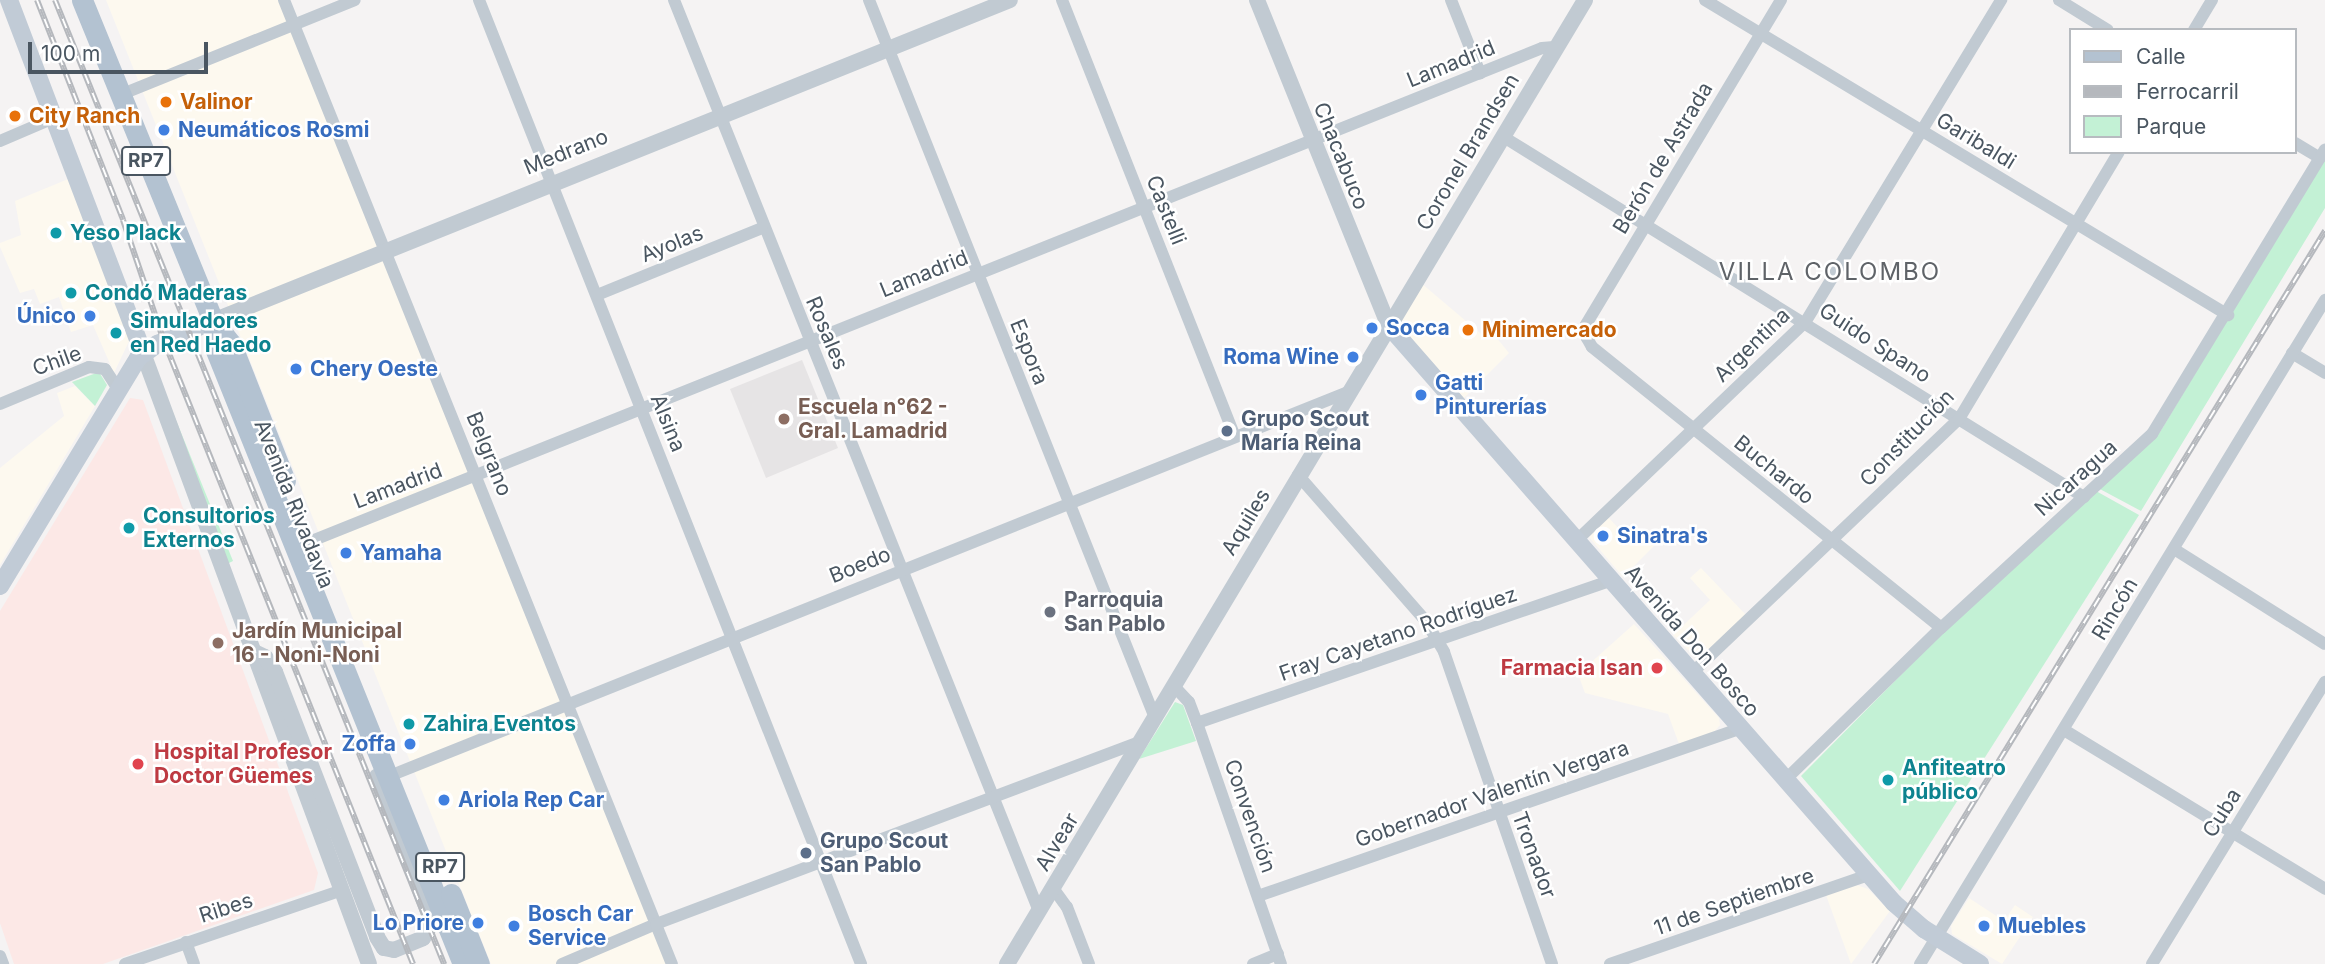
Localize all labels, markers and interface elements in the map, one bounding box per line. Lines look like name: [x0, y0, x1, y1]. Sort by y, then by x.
scale bar: [32, 28, 212, 72]
legend: [2070, 28, 2297, 154]
street label: Lamadrid: [1403, 35, 1499, 93]
text: 100 m: [41, 41, 100, 66]
text: Calle: [2136, 44, 2186, 69]
street label: Coronel Brandsen: [1411, 69, 1525, 235]
street label: Berón de Astrada: [1608, 78, 1718, 238]
text: Ferrocarril: [2136, 79, 2239, 104]
place label: Valinor: [180, 89, 253, 115]
marker: Valinor: [158, 94, 174, 110]
street label: Chacabuco: [1308, 99, 1374, 213]
place label: City Ranch: [29, 103, 140, 129]
street label: Garibaldi: [1932, 107, 2020, 175]
marker: City Ranch: [7, 108, 23, 124]
text: Parque: [2136, 114, 2206, 139]
place label: Neumáticos Rosmi: [178, 117, 369, 143]
marker: Neumáticos Rosmi: [156, 122, 172, 138]
street label: Medrano: [520, 124, 612, 180]
road number: RP7: [120, 146, 172, 176]
street label: Castelli: [1141, 172, 1191, 248]
place label: Yeso Plack: [70, 220, 181, 246]
street label: Ayolas: [637, 220, 707, 268]
marker: Yeso Plack: [48, 225, 64, 241]
street label: Lamadrid: [876, 245, 972, 303]
district label: VILLA COLOMBO: [1720, 258, 1940, 286]
place label: Condó Maderas: [85, 280, 247, 306]
marker: Condó Maderas: [63, 285, 79, 301]
street label: Rosales: [800, 293, 854, 373]
street label: Guido Spano: [1815, 298, 1935, 388]
place label: Único: [17, 303, 76, 329]
street label: Argentina: [1709, 303, 1795, 387]
marker: Único: [82, 308, 98, 324]
place label: Simuladores en Red Haedo: [130, 308, 271, 358]
street label: Espora: [1004, 315, 1054, 389]
place label: Socca: [1386, 315, 1450, 341]
place label: Minimercado: [1482, 317, 1617, 343]
marker: Socca: [1364, 320, 1380, 336]
marker: Minimercado: [1460, 322, 1476, 338]
marker: Simuladores en Red Haedo: [108, 325, 124, 341]
street label: Chile: [29, 341, 85, 381]
place label: Roma Wine: [1223, 344, 1339, 370]
marker: Roma Wine: [1345, 349, 1361, 365]
place label: Chery Oeste: [310, 356, 438, 382]
marker: Chery Oeste: [288, 361, 304, 377]
place label: Gatti Pinturerías: [1435, 370, 1547, 420]
street label: Constitución: [1855, 384, 1959, 492]
marker: Gatti Pinturerías: [1413, 387, 1429, 403]
street label: Alsina: [645, 390, 691, 456]
place label: Escuela n°62 - Gral. Lamadrid: [798, 394, 948, 444]
place label: Grupo Scout María Reina: [1241, 406, 1369, 456]
street label: Belgrano: [461, 408, 517, 500]
marker: Escuela n°62 - Gral. Lamadrid: [776, 411, 792, 427]
street label: Avenida Rivadavia: [249, 416, 339, 592]
marker: Grupo Scout María Reina: [1219, 423, 1235, 439]
street label: Buchardo: [1729, 430, 1819, 510]
street label: Nicaragua: [2030, 435, 2122, 521]
street label: Lamadrid: [350, 458, 446, 514]
street label: Aquiles: [1216, 484, 1276, 560]
place label: Consultorios Externos: [143, 503, 275, 553]
marker: Consultorios Externos: [121, 520, 137, 536]
place label: Sinatra's: [1617, 523, 1708, 549]
marker: Sinatra's: [1595, 528, 1611, 544]
place label: Yamaha: [360, 540, 442, 566]
street label: Boedo: [826, 541, 894, 589]
marker: Yamaha: [338, 545, 354, 561]
street label: Avenida Don Bosco: [1619, 560, 1765, 722]
street label: Rincón: [2087, 573, 2143, 645]
street label: Fray Cayetano Rodríguez: [1276, 581, 1520, 687]
place label: Parroquia San Pablo: [1064, 587, 1165, 637]
marker: Parroquia San Pablo: [1042, 604, 1058, 620]
place label: Jardín Municipal 16 - Noni-Noni: [232, 618, 402, 668]
marker: Jardín Municipal 16 - Noni-Noni: [210, 635, 226, 651]
place label: Farmacia Isan: [1501, 655, 1643, 681]
marker: Farmacia Isan: [1649, 660, 1665, 676]
place label: Zahira Eventos: [423, 711, 576, 737]
marker: Zahira Eventos: [401, 716, 417, 732]
place label: Zoffa: [342, 731, 396, 757]
street label: Gobernador Valentín Vergara: [1352, 735, 1632, 853]
marker: Zoffa: [402, 736, 418, 752]
place label: Hospital Profesor Doctor Güemes: [154, 739, 332, 789]
marker: Hospital Profesor Doctor Güemes: [128, 754, 148, 774]
place label: Anfiteatro público: [1902, 755, 2006, 805]
street label: Convención: [1219, 756, 1281, 876]
marker: Anfiteatro público: [1880, 772, 1896, 788]
street label: Cuba: [2197, 784, 2247, 842]
place label: Ariola Rep Car: [458, 787, 604, 813]
marker: Ariola Rep Car: [436, 792, 452, 808]
street label: Alvear: [1030, 808, 1084, 876]
street label: Tronador: [1507, 808, 1561, 902]
place label: Grupo Scout San Pablo: [820, 828, 948, 878]
marker: Grupo Scout San Pablo: [798, 845, 814, 861]
road number: RP7: [414, 852, 466, 882]
street label: 11 de Septiembre: [1651, 863, 1817, 941]
street label: Ribes: [196, 888, 256, 928]
place label: Bosch Car Service: [528, 901, 633, 951]
place label: Lo Priore: [373, 910, 464, 936]
place label: Muebles: [1998, 913, 2086, 939]
marker: Lo Priore: [470, 915, 486, 931]
marker: Bosch Car Service: [506, 918, 522, 934]
marker: Muebles: [1976, 918, 1992, 934]

